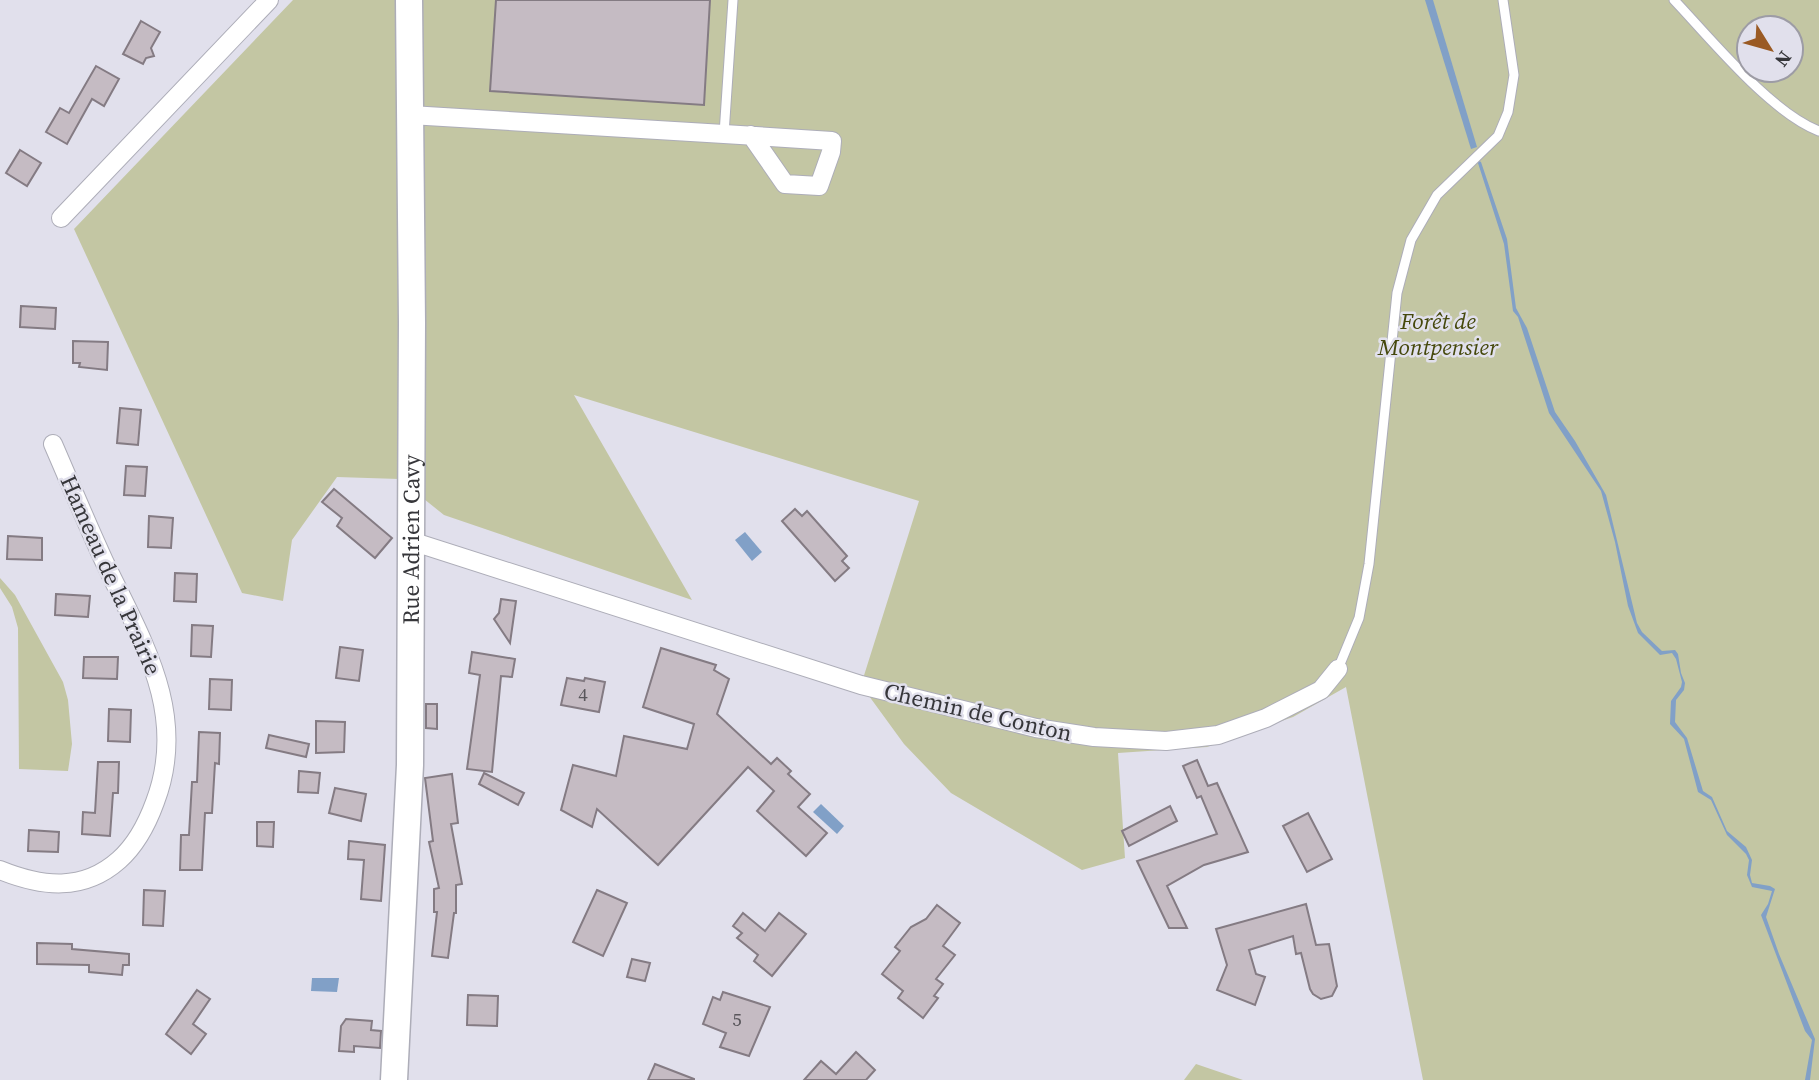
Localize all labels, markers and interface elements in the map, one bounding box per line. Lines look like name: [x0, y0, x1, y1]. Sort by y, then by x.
north arrow: [1735, 14, 1805, 84]
text: N: [1769, 46, 1798, 73]
park label: Forêt de Montpensier: [1377, 305, 1499, 363]
street label: Rue Adrien Cavy: [395, 454, 427, 624]
street label: Hameau de la Prairie: [53, 470, 169, 680]
street label: Chemin de Conton: [881, 675, 1075, 749]
house number: 4: [578, 681, 588, 707]
house number: 5: [732, 1006, 742, 1032]

